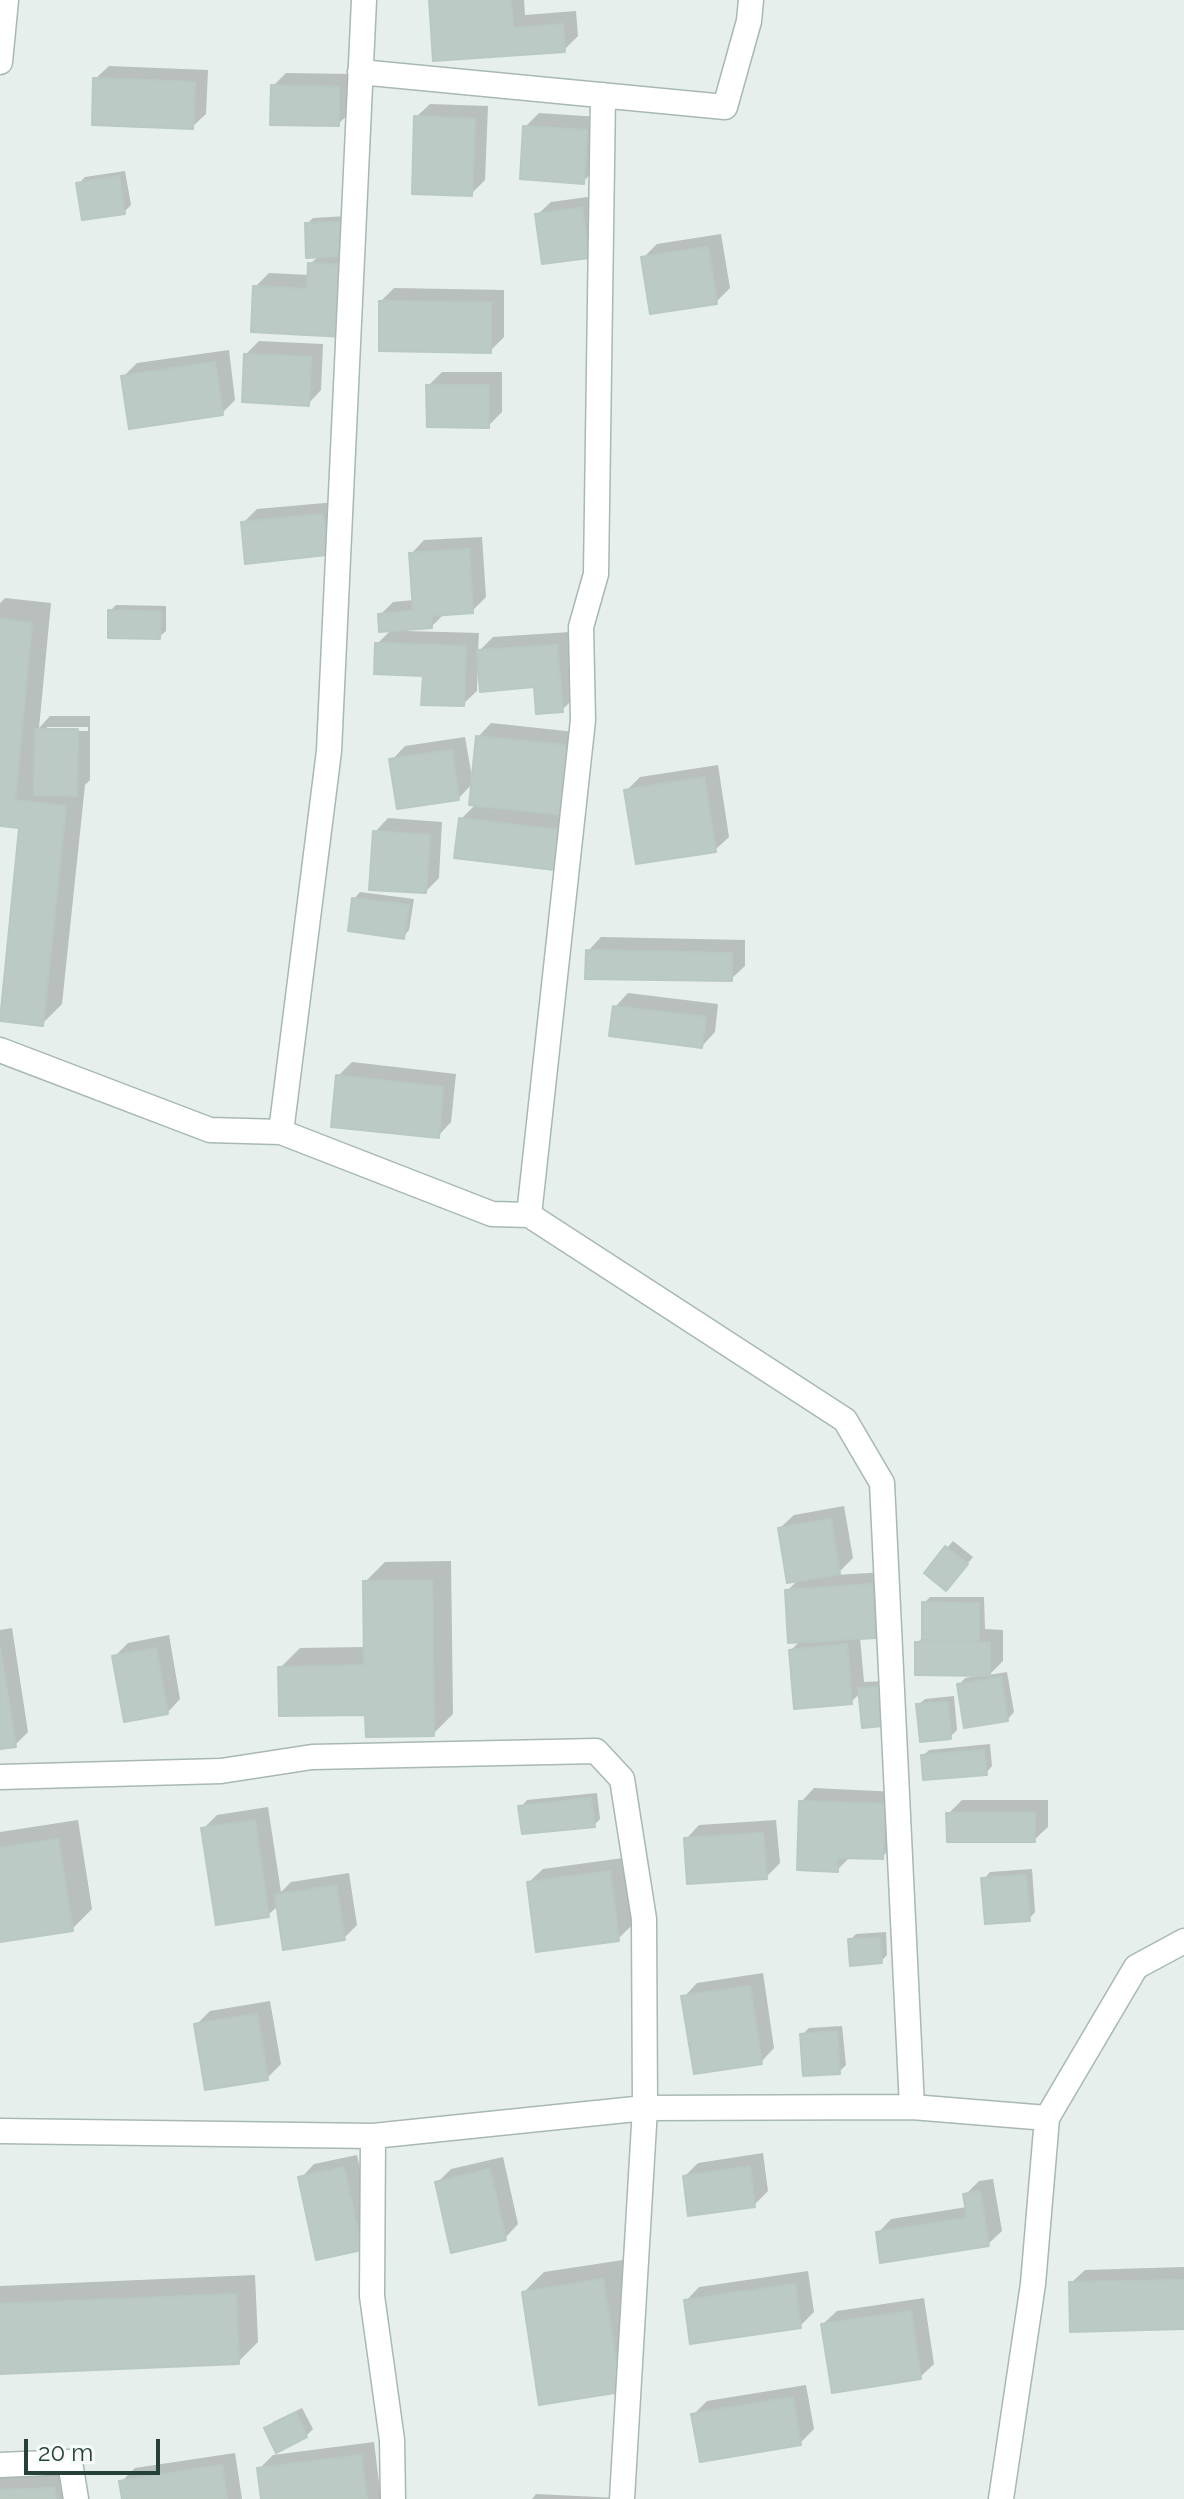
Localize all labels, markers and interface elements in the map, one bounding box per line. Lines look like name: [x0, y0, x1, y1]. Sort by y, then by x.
scale bar: [28, 2423, 164, 2473]
text: 20 m: [38, 2438, 93, 2467]

